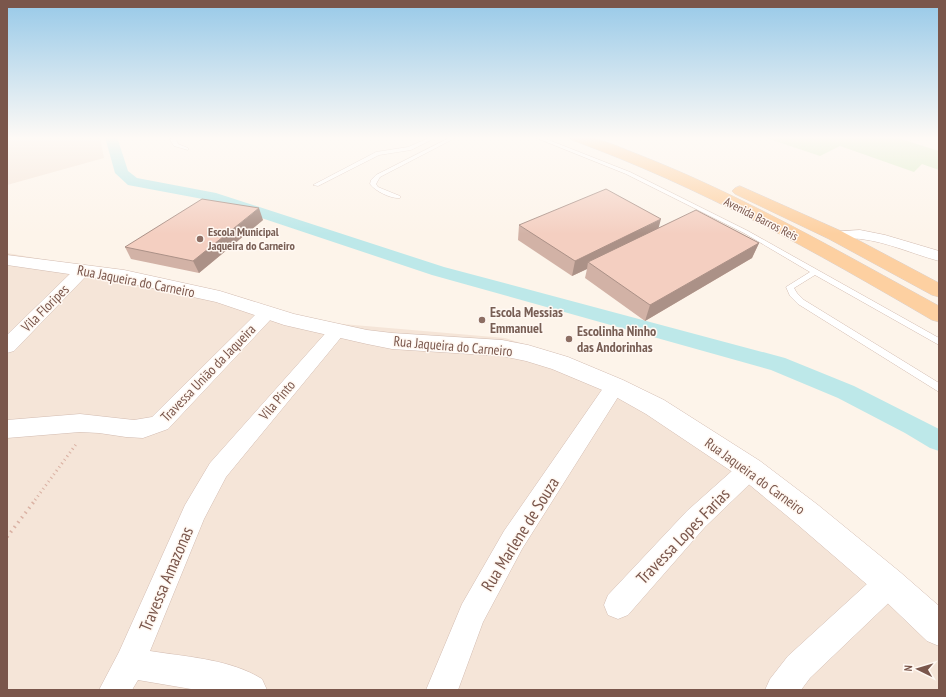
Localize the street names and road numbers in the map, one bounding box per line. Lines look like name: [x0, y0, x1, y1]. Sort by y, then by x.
street label: Avenida Barros Reis: [722, 193, 801, 244]
street label: Rua Jaqueira do Carneiro: [76, 261, 196, 301]
street label: Vila Floripes: [17, 280, 73, 336]
street label: Travessa Uniāo da Jaqueira: [157, 320, 259, 426]
street label: Rua Jaqueira do Carneiro: [393, 332, 513, 360]
street label: Vila Pinto: [254, 376, 299, 424]
street label: Rua Jaqueira do Carneiro: [701, 434, 809, 518]
street label: Rua Marlene de Souza: [476, 473, 564, 595]
street label: Travessa Lopes Farias: [632, 483, 735, 589]
street label: Travessa Amazonas: [134, 523, 198, 635]

